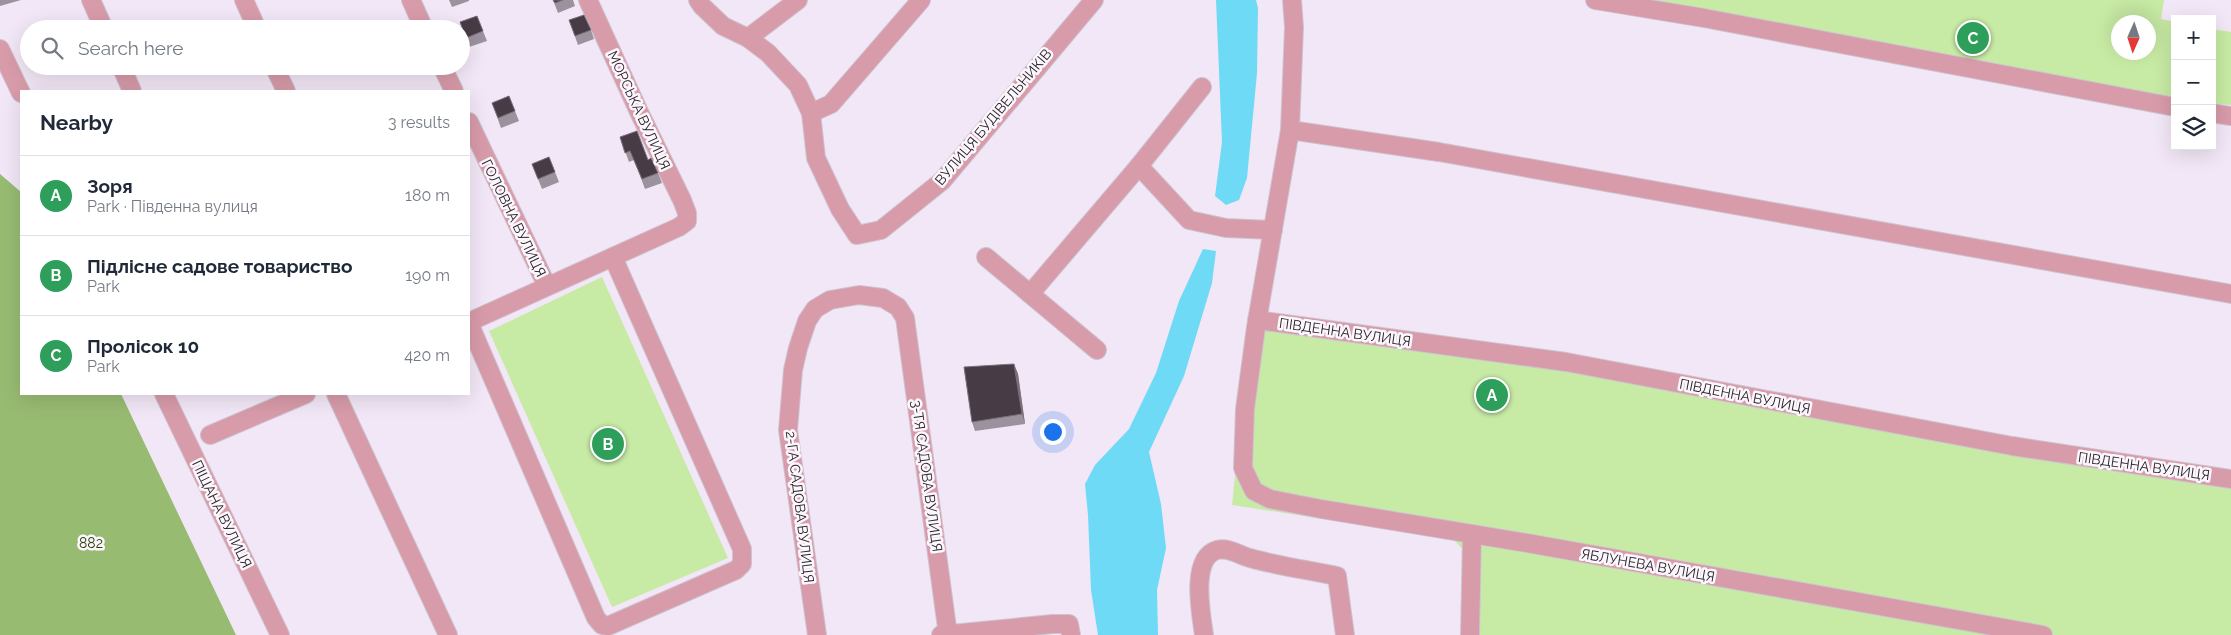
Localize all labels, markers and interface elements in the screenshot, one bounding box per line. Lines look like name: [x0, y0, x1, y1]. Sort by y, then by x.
north arrow: [2111, 15, 2156, 60]
map controls: [2171, 15, 2216, 150]
button: +: [2171, 15, 2216, 60]
pin: C: [1957, 19, 1989, 57]
search box: [20, 20, 470, 75]
icon: search: [38, 34, 66, 62]
text: Search here: [78, 37, 184, 59]
street label: ВУЛИЦЯ БУДІВЕЛЬНИКІВ: [931, 46, 1055, 188]
street label: МОРСЬКА ВУЛИЦЯ: [604, 48, 674, 172]
button: −: [2171, 60, 2216, 105]
button: layers: [2171, 105, 2216, 150]
text: Nearby: [40, 110, 113, 135]
text: 3 results: [388, 113, 450, 132]
street label: ГОЛОВНА ВУЛИЦЯ: [479, 157, 549, 279]
text: Зоря: [87, 175, 133, 197]
text: A: [51, 186, 61, 205]
text: 180 m: [405, 186, 450, 205]
text: Park · Південна вулиця: [87, 197, 258, 216]
text: Підлісне садове товариство: [87, 255, 353, 277]
text: B: [51, 266, 61, 285]
text: 190 m: [405, 266, 450, 285]
text: Park: [87, 277, 120, 296]
street label: ПІВДЕННА ВУЛИЦЯ: [1278, 315, 1412, 349]
text: Пролісок 10: [87, 335, 199, 357]
text: C: [51, 346, 61, 365]
text: 420 m: [404, 346, 450, 365]
text: Park: [87, 357, 120, 376]
street label: ПІВДЕННА ВУЛИЦЯ: [1678, 375, 1812, 417]
pin: A: [1476, 376, 1508, 414]
street label: 3-ТЯ САДОВА ВУЛИЦЯ: [908, 399, 946, 553]
your location: [1040, 419, 1066, 445]
pin: B: [592, 425, 624, 463]
street label: 2-ГА САДОВА ВУЛИЦЯ: [783, 430, 817, 584]
street label: ПІВДЕННА ВУЛИЦЯ: [2077, 449, 2211, 483]
street label: ПІЩАНА ВУЛИЦЯ: [189, 458, 255, 570]
park label: 882: [79, 535, 103, 551]
street label: ЯБЛУНЕВА ВУЛИЦЯ: [1580, 545, 1716, 585]

